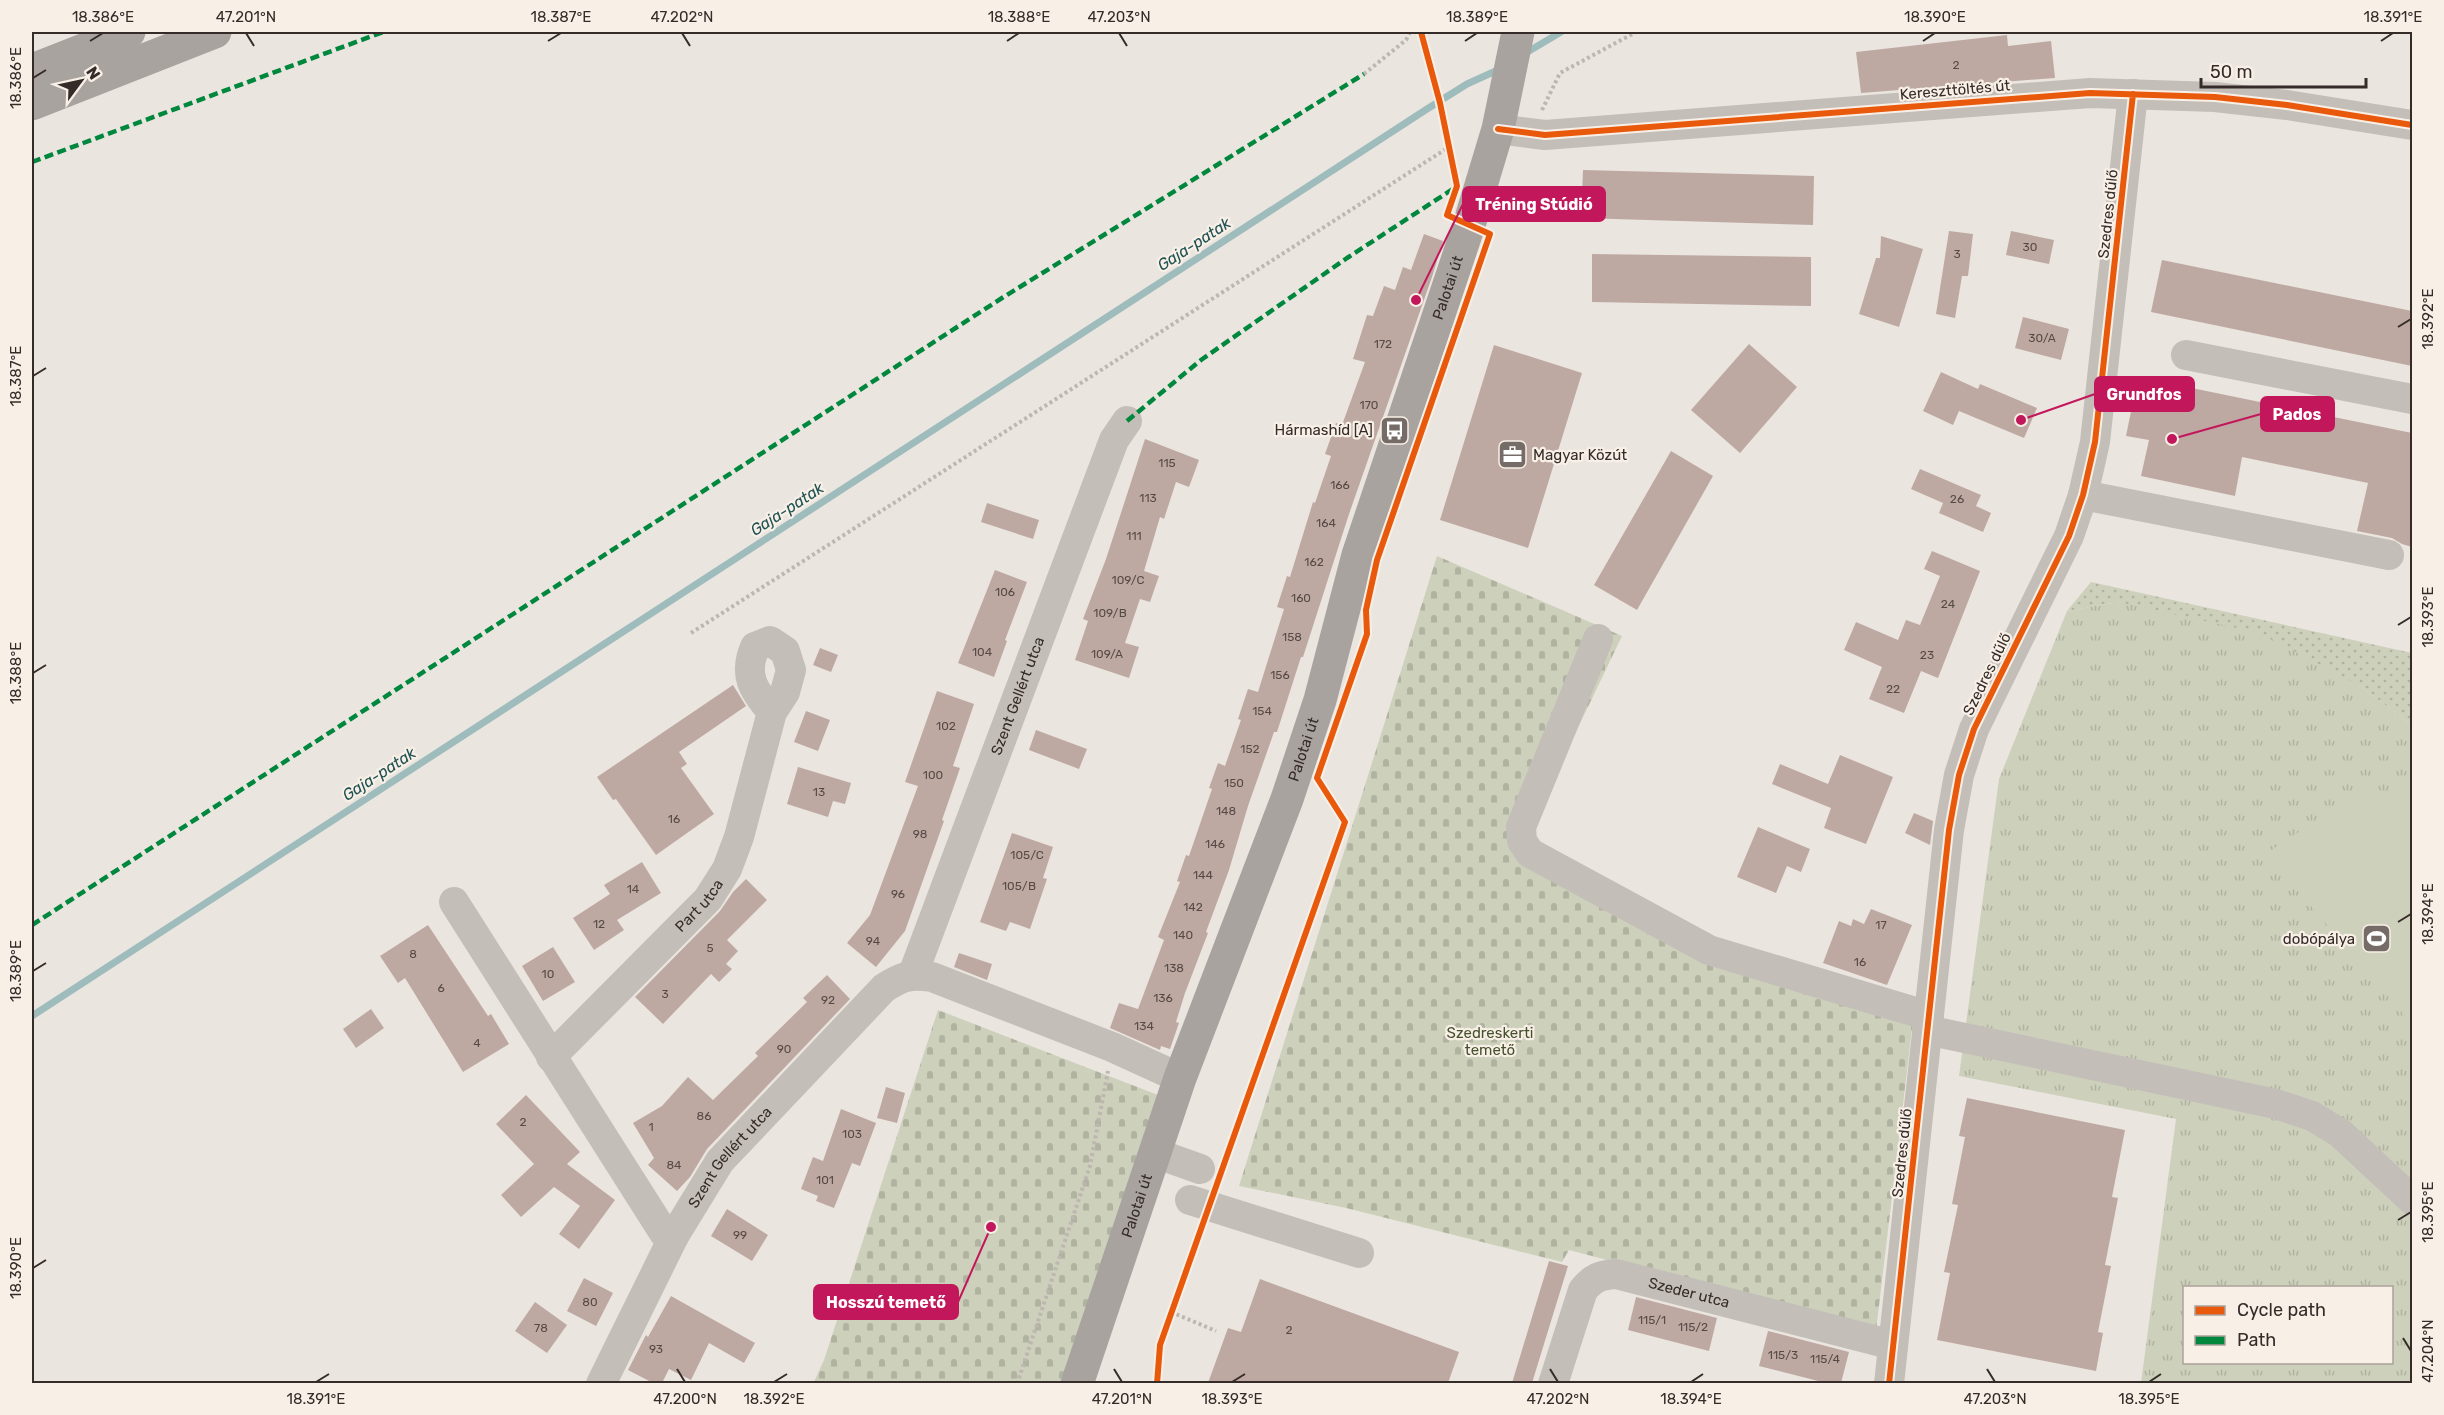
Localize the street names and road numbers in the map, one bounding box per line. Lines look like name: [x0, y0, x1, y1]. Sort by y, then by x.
street label: Kereszttöltés út: [1899, 76, 2011, 104]
street label: Szedres dűlő: [2094, 168, 2122, 260]
street label: Palotai út: [1429, 253, 1467, 322]
street label: Szedres dűlő: [1959, 630, 2015, 718]
street label: Szent Gellért utca: [987, 634, 1048, 758]
street label: Palotai út: [1285, 715, 1323, 784]
street label: Part utca: [671, 876, 727, 936]
street label: Szent Gellért utca: [684, 1103, 776, 1211]
street label: Szedres dűlő: [1888, 1107, 1916, 1199]
street label: Palotai út: [1118, 1171, 1156, 1240]
street label: Szeder utca: [1646, 1274, 1731, 1312]

